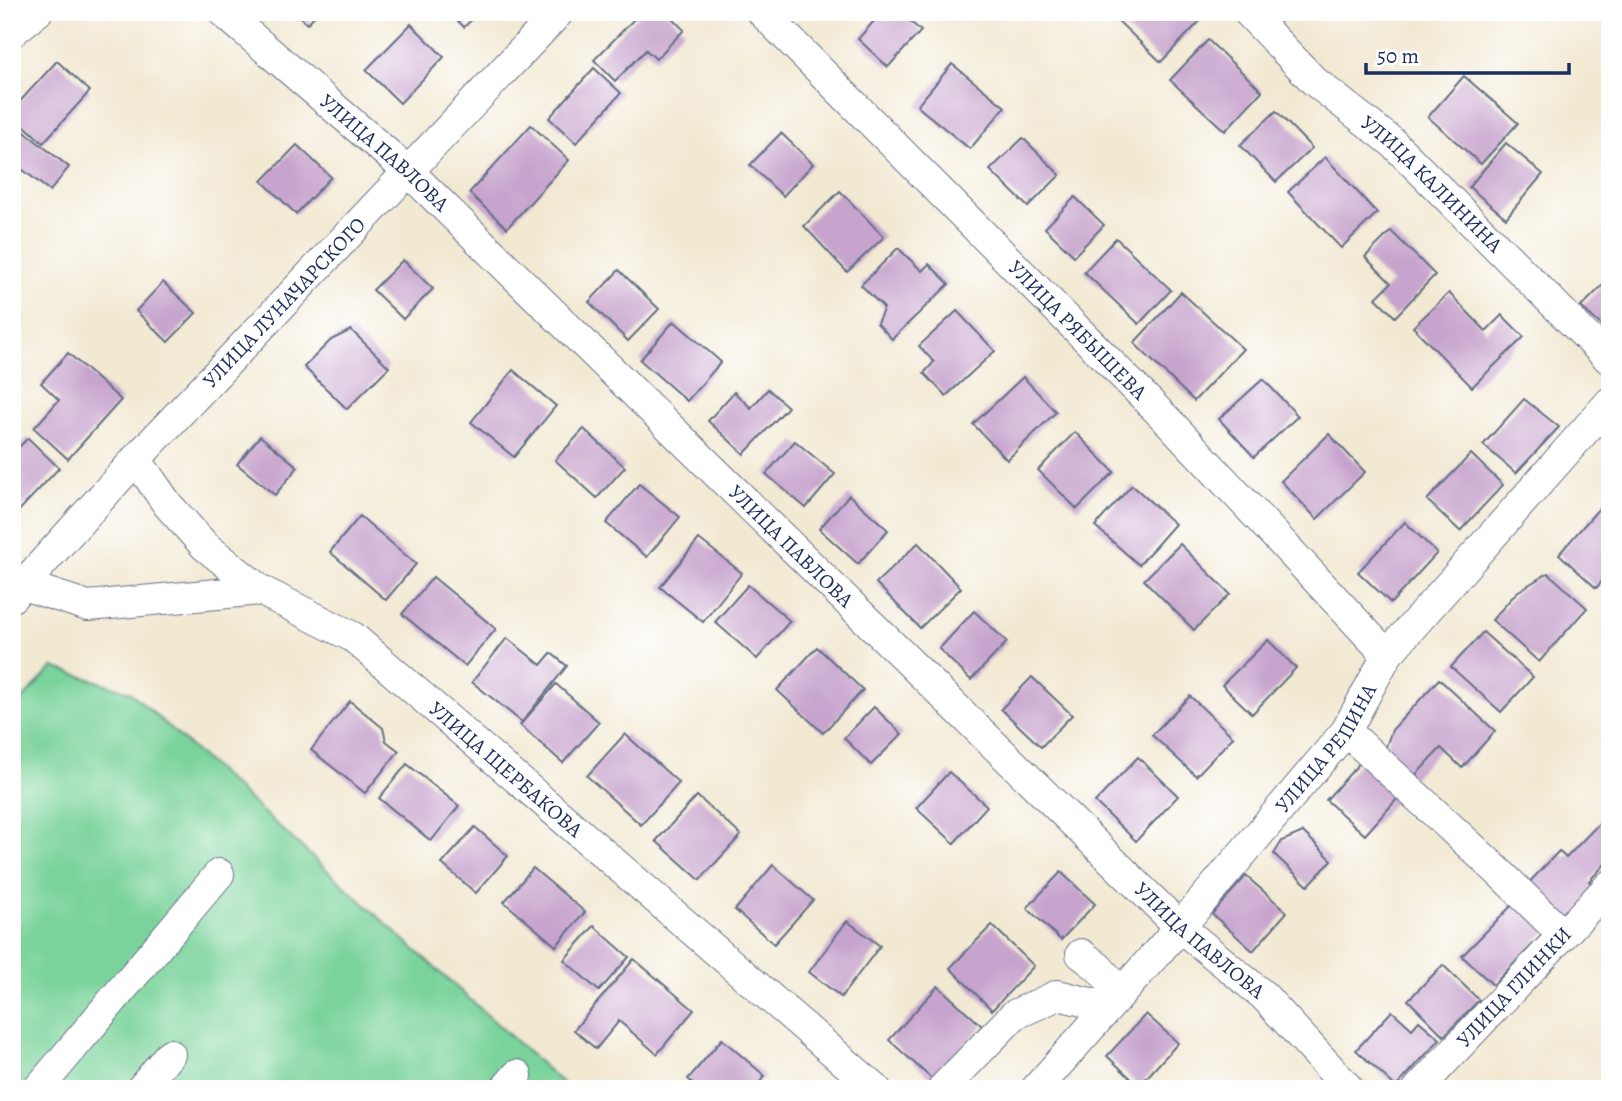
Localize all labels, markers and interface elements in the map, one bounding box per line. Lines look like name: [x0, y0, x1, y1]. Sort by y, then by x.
scale bar: [1366, 32, 1570, 76]
text: 50 m: [1377, 42, 1419, 70]
street label: УЛИЦА ПАВЛОВА: [314, 87, 456, 218]
street label: УЛИЦА КАЛИНИНА: [1355, 109, 1509, 259]
street label: УЛИЦА ЛУНАЧАРСКОГО: [196, 211, 372, 394]
street label: УЛИЦА РЯБЫШЕВА: [1002, 254, 1154, 406]
street label: УЛИЦА ПАВЛОВА: [722, 478, 860, 614]
street label: УЛИЦА РЕПИНА: [1269, 678, 1383, 819]
street label: УЛИЦА ЩЕРБАКОВА: [423, 695, 589, 844]
street label: УЛИЦА ПАВЛОВА: [1128, 876, 1271, 1006]
street label: УЛИЦА ГЛИНКИ: [1450, 920, 1578, 1054]

